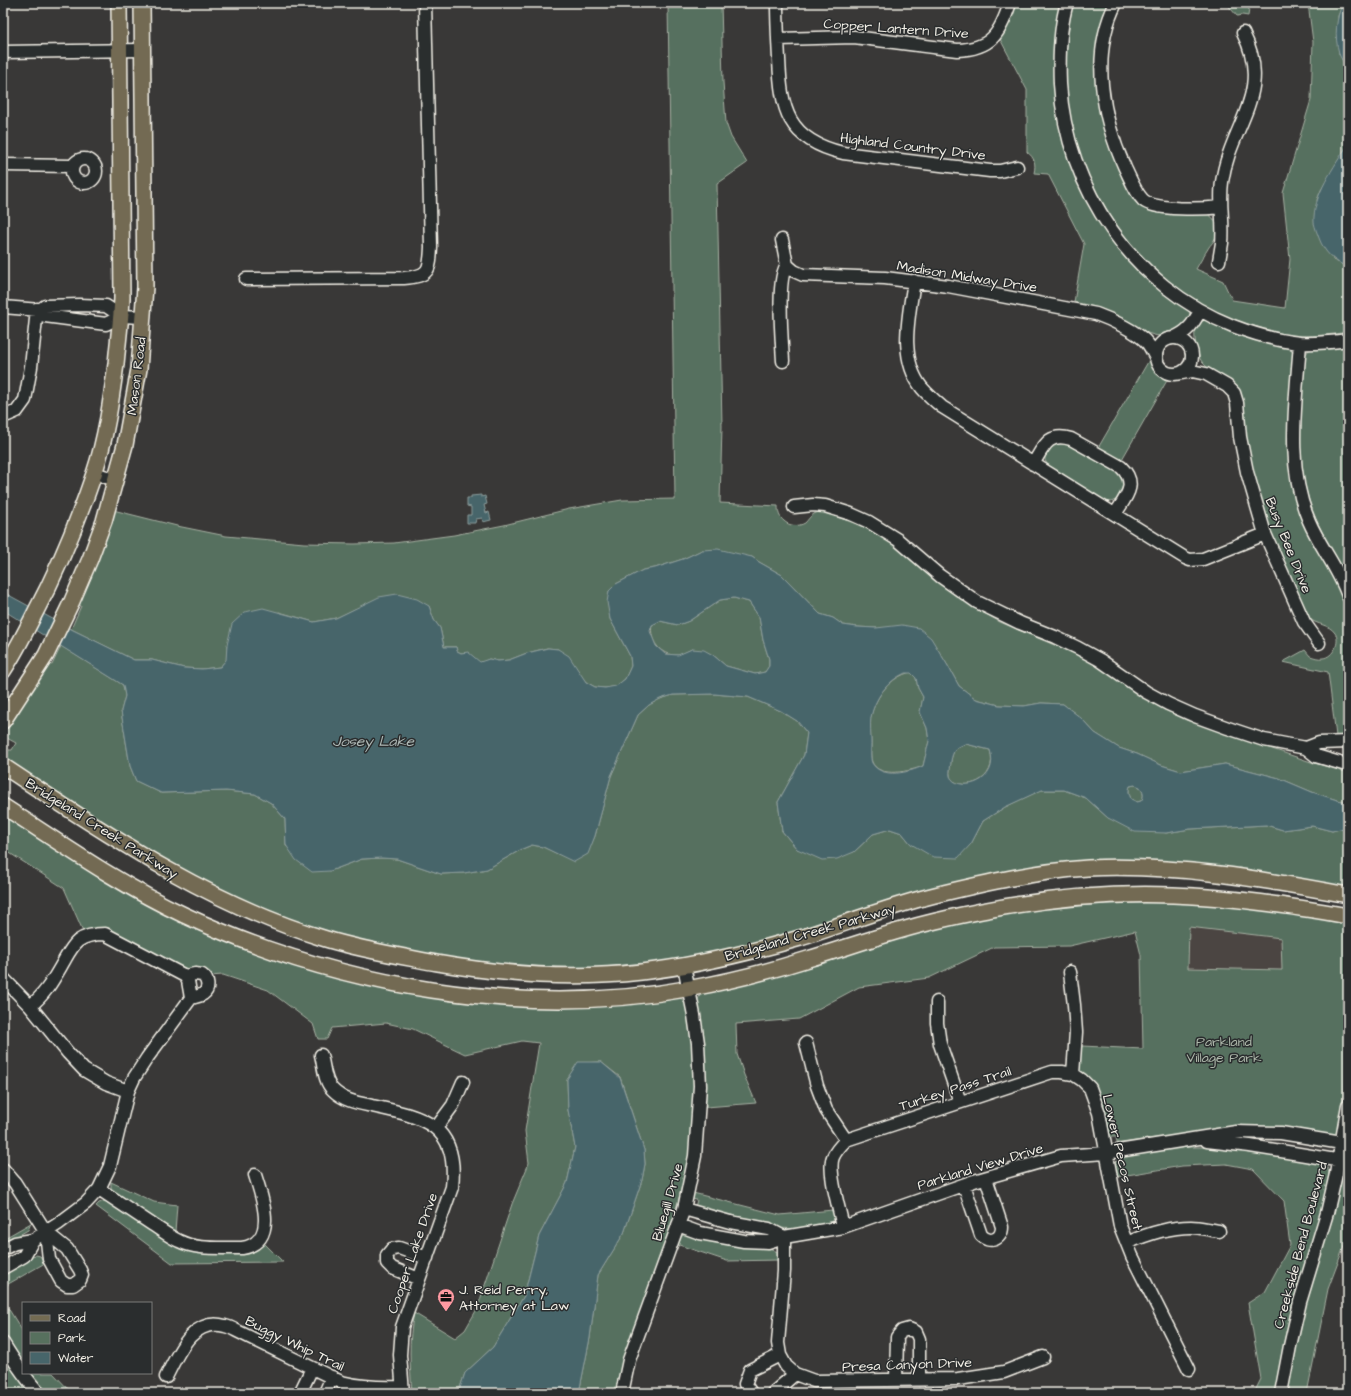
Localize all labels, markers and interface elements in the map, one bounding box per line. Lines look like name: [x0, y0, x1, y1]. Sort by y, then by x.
street label: Copper Lantern Drive: [823, 14, 970, 44]
street label: Highland Country Drive: [839, 128, 987, 166]
street label: Madison Midway Drive: [895, 256, 1039, 298]
street label: Mason Road: [122, 336, 152, 416]
street label: Busy Bee Drive: [1260, 494, 1317, 597]
water label: Josey Lake: [332, 731, 415, 753]
street label: Bridgeland Creek Parkway: [21, 774, 182, 884]
street label: Bridgeland Creek Parkway: [723, 899, 898, 967]
park label: Parkland Village Park: [1186, 1032, 1262, 1068]
street label: Turkey Pass Trail: [897, 1061, 1014, 1116]
street label: Lower Pecos Street: [1097, 1092, 1147, 1232]
street label: Parkland View Drive: [915, 1138, 1046, 1196]
street label: Creekside Bend Boulevard: [1269, 1160, 1333, 1331]
street label: Bluegill Drive: [647, 1161, 689, 1243]
street label: Cooper Lake Drive: [383, 1190, 443, 1316]
place label: J. Reid Perry, Attorney at Law: [459, 1280, 569, 1316]
office icon: J. Reid Perry, Attorney at Law: [436, 1287, 456, 1312]
legend: [22, 1302, 152, 1374]
text: Road: [58, 1310, 86, 1327]
street label: Buggy Whip Trail: [242, 1311, 348, 1377]
text: Park: [58, 1330, 86, 1347]
text: Water: [58, 1350, 94, 1367]
street label: Presa Canyon Drive: [842, 1353, 973, 1377]

